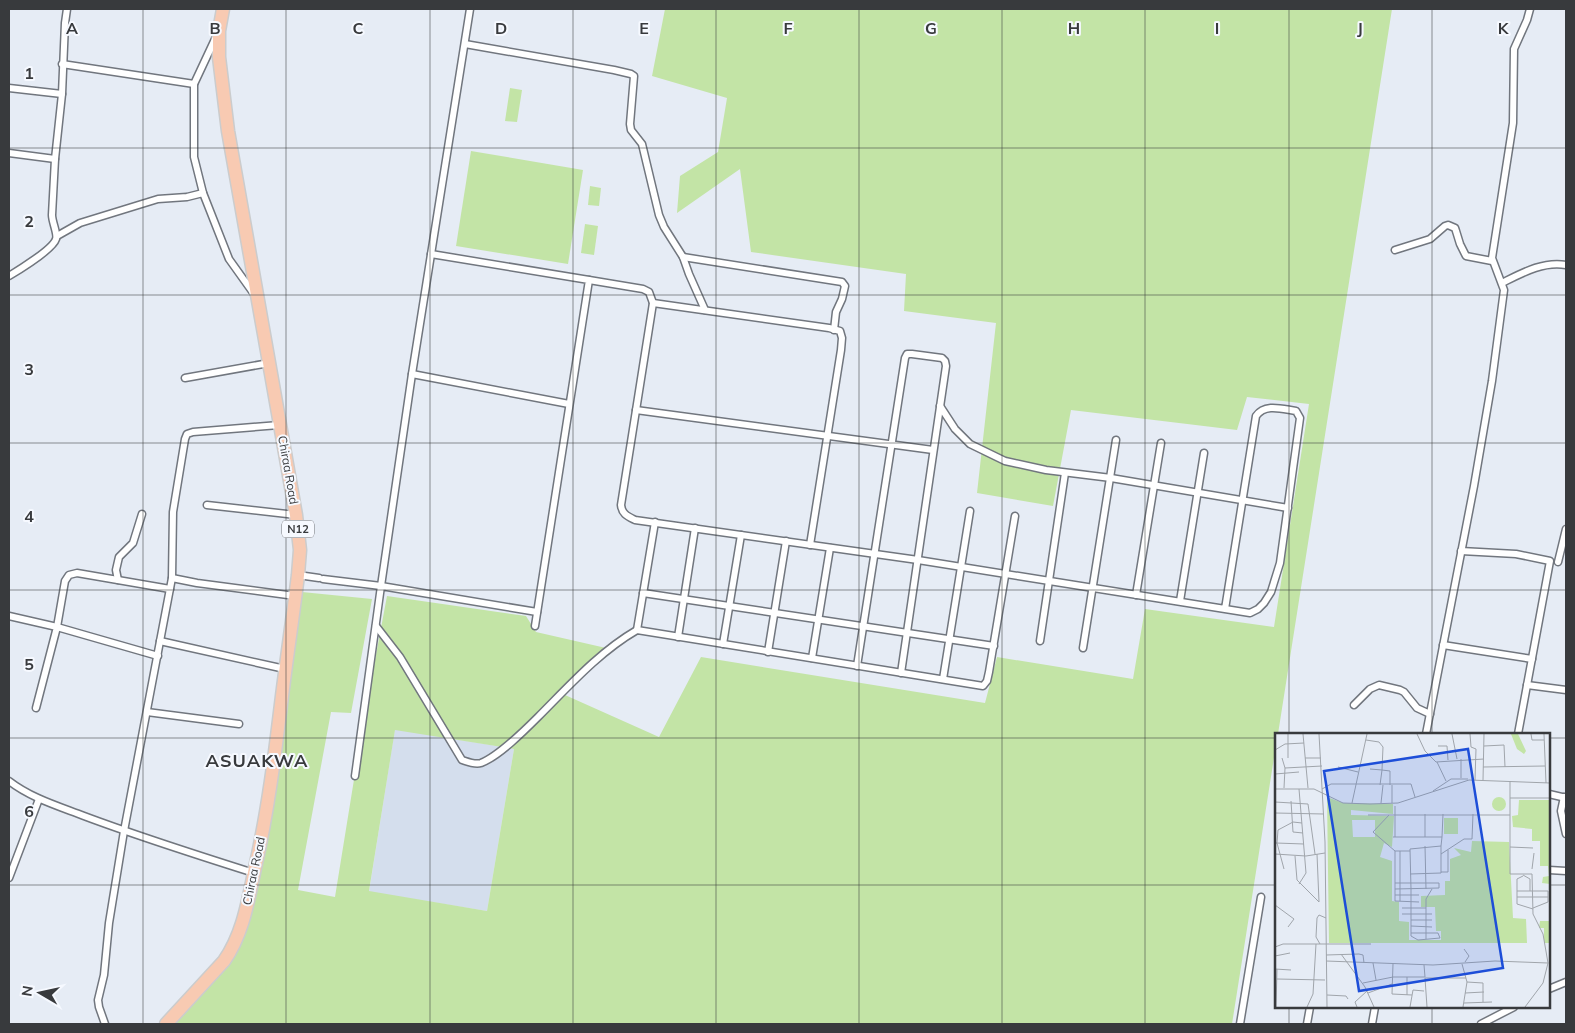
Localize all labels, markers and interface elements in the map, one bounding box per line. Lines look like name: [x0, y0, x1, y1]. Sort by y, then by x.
text: A: [66, 18, 78, 38]
text: B: [209, 18, 221, 38]
text: C: [353, 18, 364, 38]
text: D: [495, 18, 507, 38]
text: E: [639, 18, 649, 38]
text: F: [783, 18, 793, 38]
text: G: [925, 18, 937, 38]
text: H: [1068, 18, 1080, 38]
text: I: [1215, 18, 1219, 38]
text: J: [1357, 18, 1363, 38]
text: K: [1498, 18, 1510, 38]
text: 1: [24, 63, 34, 83]
text: 2: [24, 211, 34, 231]
text: 3: [24, 359, 34, 379]
street label: Chiraa Road: [275, 434, 302, 505]
text: 4: [24, 506, 34, 526]
road number: N12: [282, 520, 314, 538]
text: 5: [24, 654, 34, 674]
inset map: [1275, 733, 1550, 1008]
district label: ASUAKWA: [206, 749, 308, 772]
text: 6: [24, 801, 34, 821]
street label: Chiraa Road: [239, 835, 268, 906]
north arrow: [15, 968, 65, 1018]
text: N: [17, 984, 37, 998]

